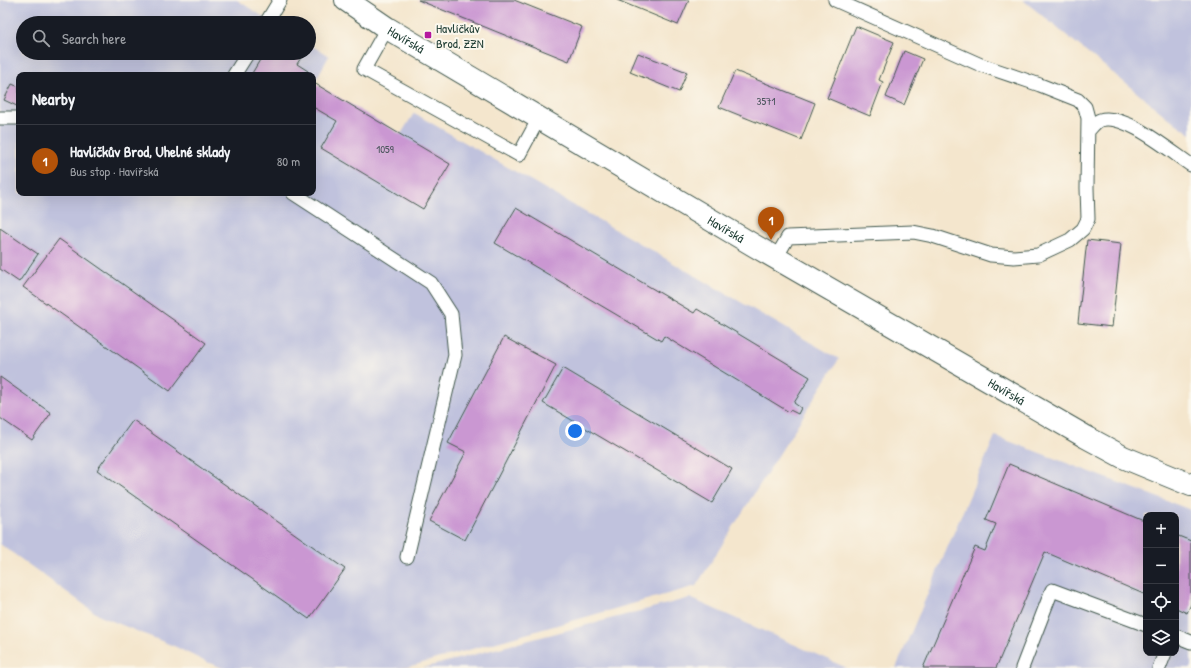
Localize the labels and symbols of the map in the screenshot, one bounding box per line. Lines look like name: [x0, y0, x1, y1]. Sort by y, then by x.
place label: Havlíčkův Brod, ZZN: [436, 19, 484, 52]
street label: Havířská: [384, 21, 428, 57]
marker: Havlíčkův Brod, ZZN: [423, 30, 433, 40]
house number: 3571: [756, 94, 776, 108]
house number: 1059: [376, 142, 394, 156]
pin: 1: [758, 207, 784, 240]
street label: Havířská: [705, 211, 748, 247]
street label: Havířská: [985, 373, 1028, 409]
your location: [565, 421, 585, 441]

